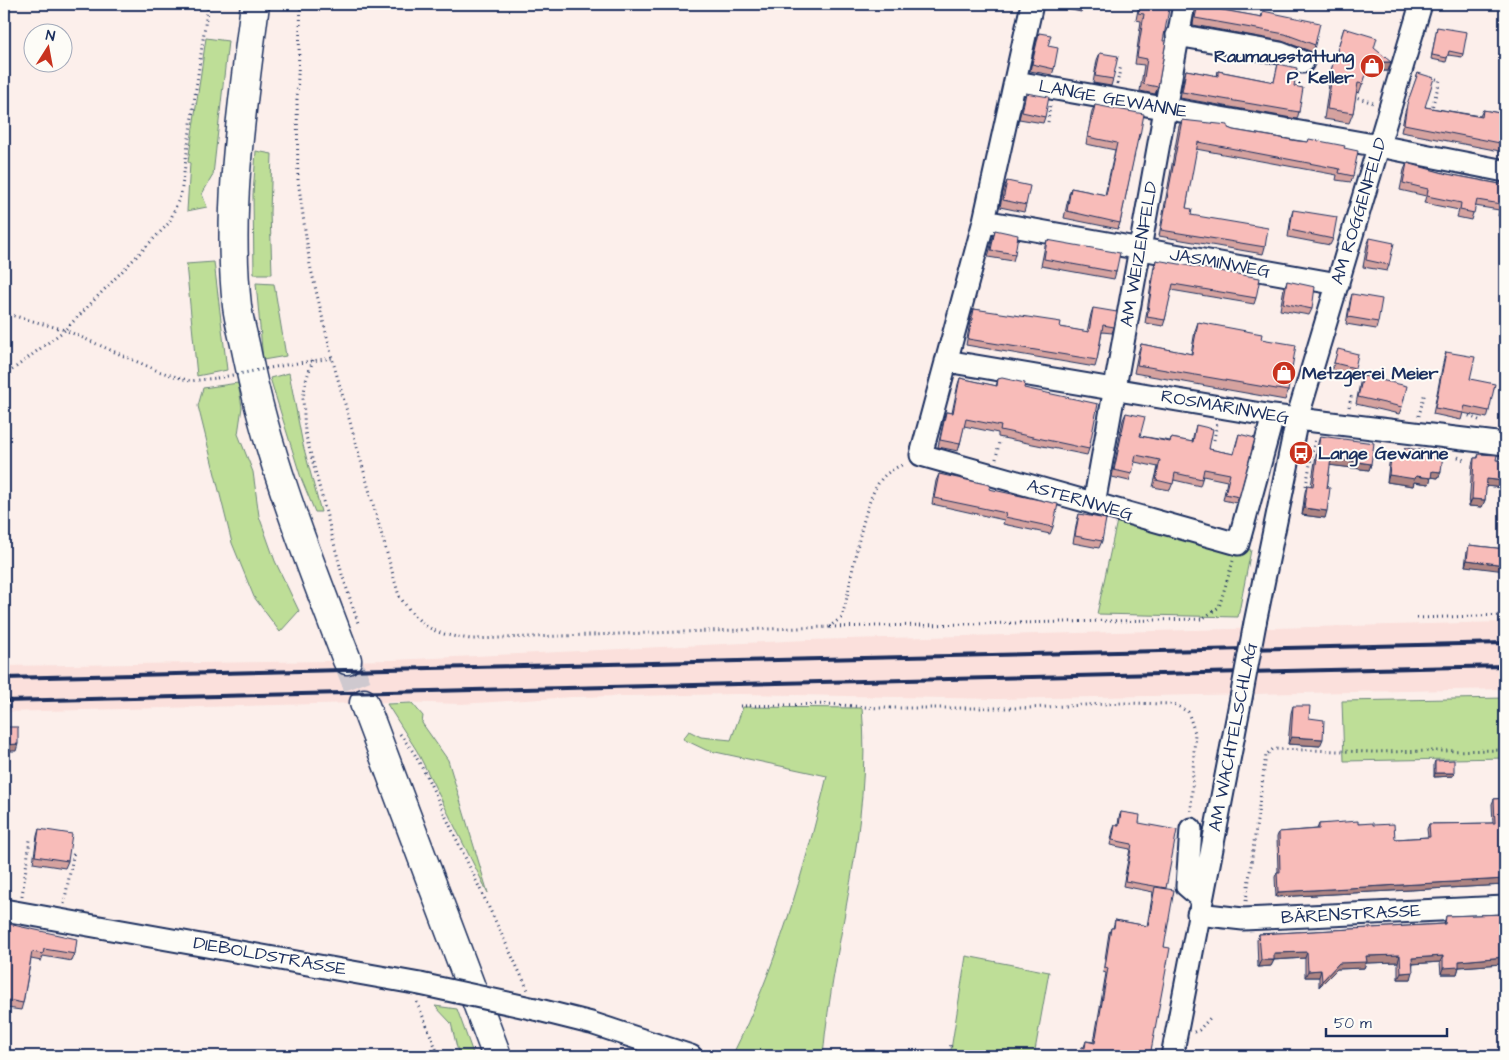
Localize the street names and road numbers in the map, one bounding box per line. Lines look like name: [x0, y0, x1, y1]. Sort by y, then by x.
street label: LANGE GEWANNE: [1037, 74, 1190, 124]
street label: AM ROGGENFELD: [1325, 134, 1393, 288]
street label: AM WEIZENFELD: [1114, 179, 1164, 329]
street label: JASMINWEG: [1168, 242, 1273, 284]
street label: ROSMARINWEG: [1159, 383, 1292, 431]
street label: ASTERNWEG: [1024, 473, 1136, 527]
street label: AM WACHTELSCHLAG: [1202, 640, 1264, 833]
street label: BÄRENSTRASSE: [1280, 898, 1422, 930]
street label: DIEBOLDSTRASSE: [192, 930, 349, 982]

